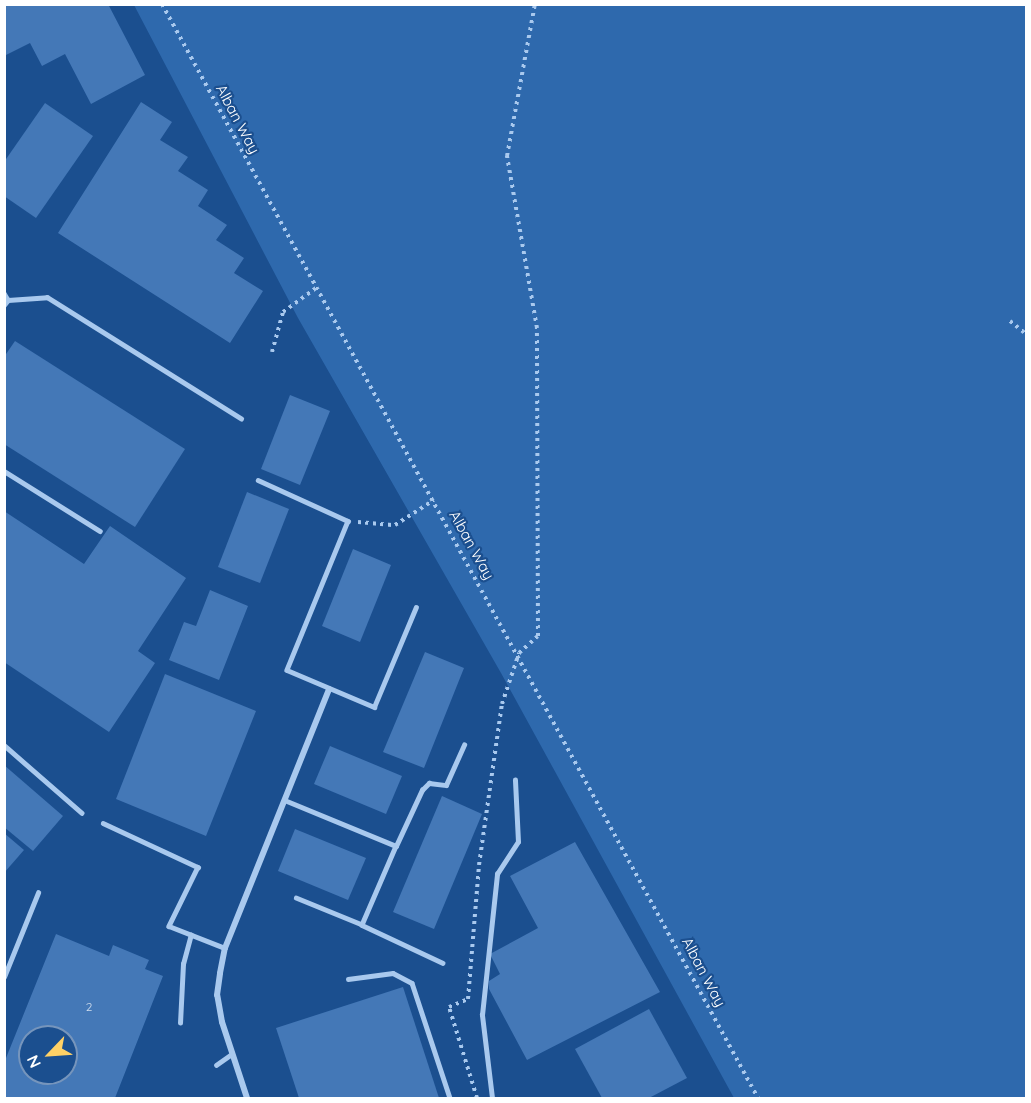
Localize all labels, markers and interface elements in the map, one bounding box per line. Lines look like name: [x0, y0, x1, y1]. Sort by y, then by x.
street label: Alban Way: [212, 81, 264, 157]
street label: Alban Way: [446, 507, 498, 583]
street label: Alban Way: [678, 934, 730, 1010]
house number: 2: [86, 1000, 92, 1014]
north arrow: [18, 1025, 78, 1085]
text: N: [22, 1052, 45, 1071]

